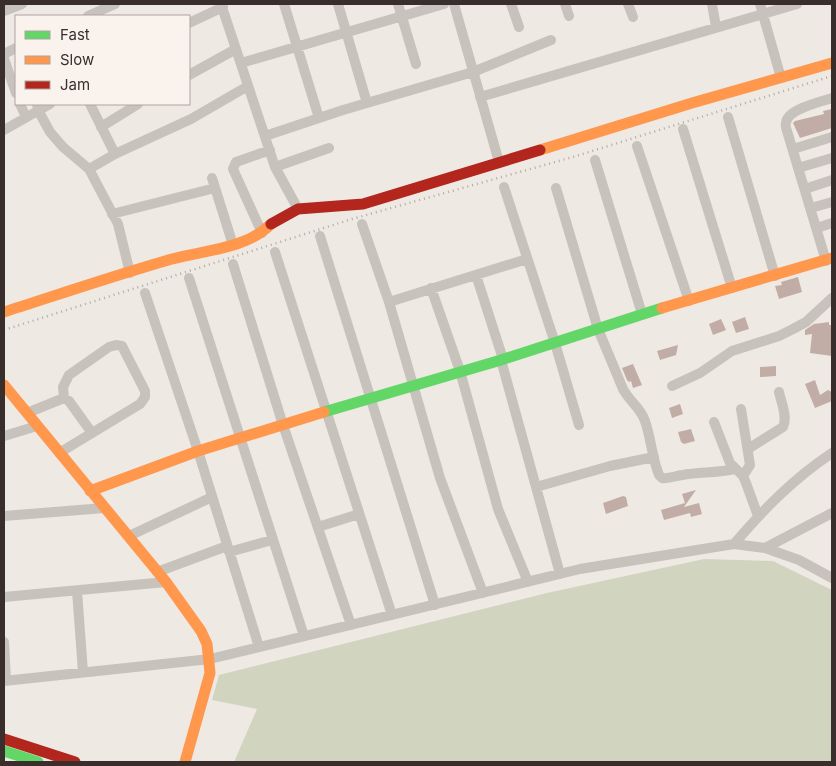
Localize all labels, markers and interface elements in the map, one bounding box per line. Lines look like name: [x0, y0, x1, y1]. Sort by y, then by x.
legend: [15, 15, 190, 105]
text: Fast: [60, 25, 90, 44]
text: Slow: [60, 50, 94, 69]
text: Jam: [60, 75, 90, 94]

